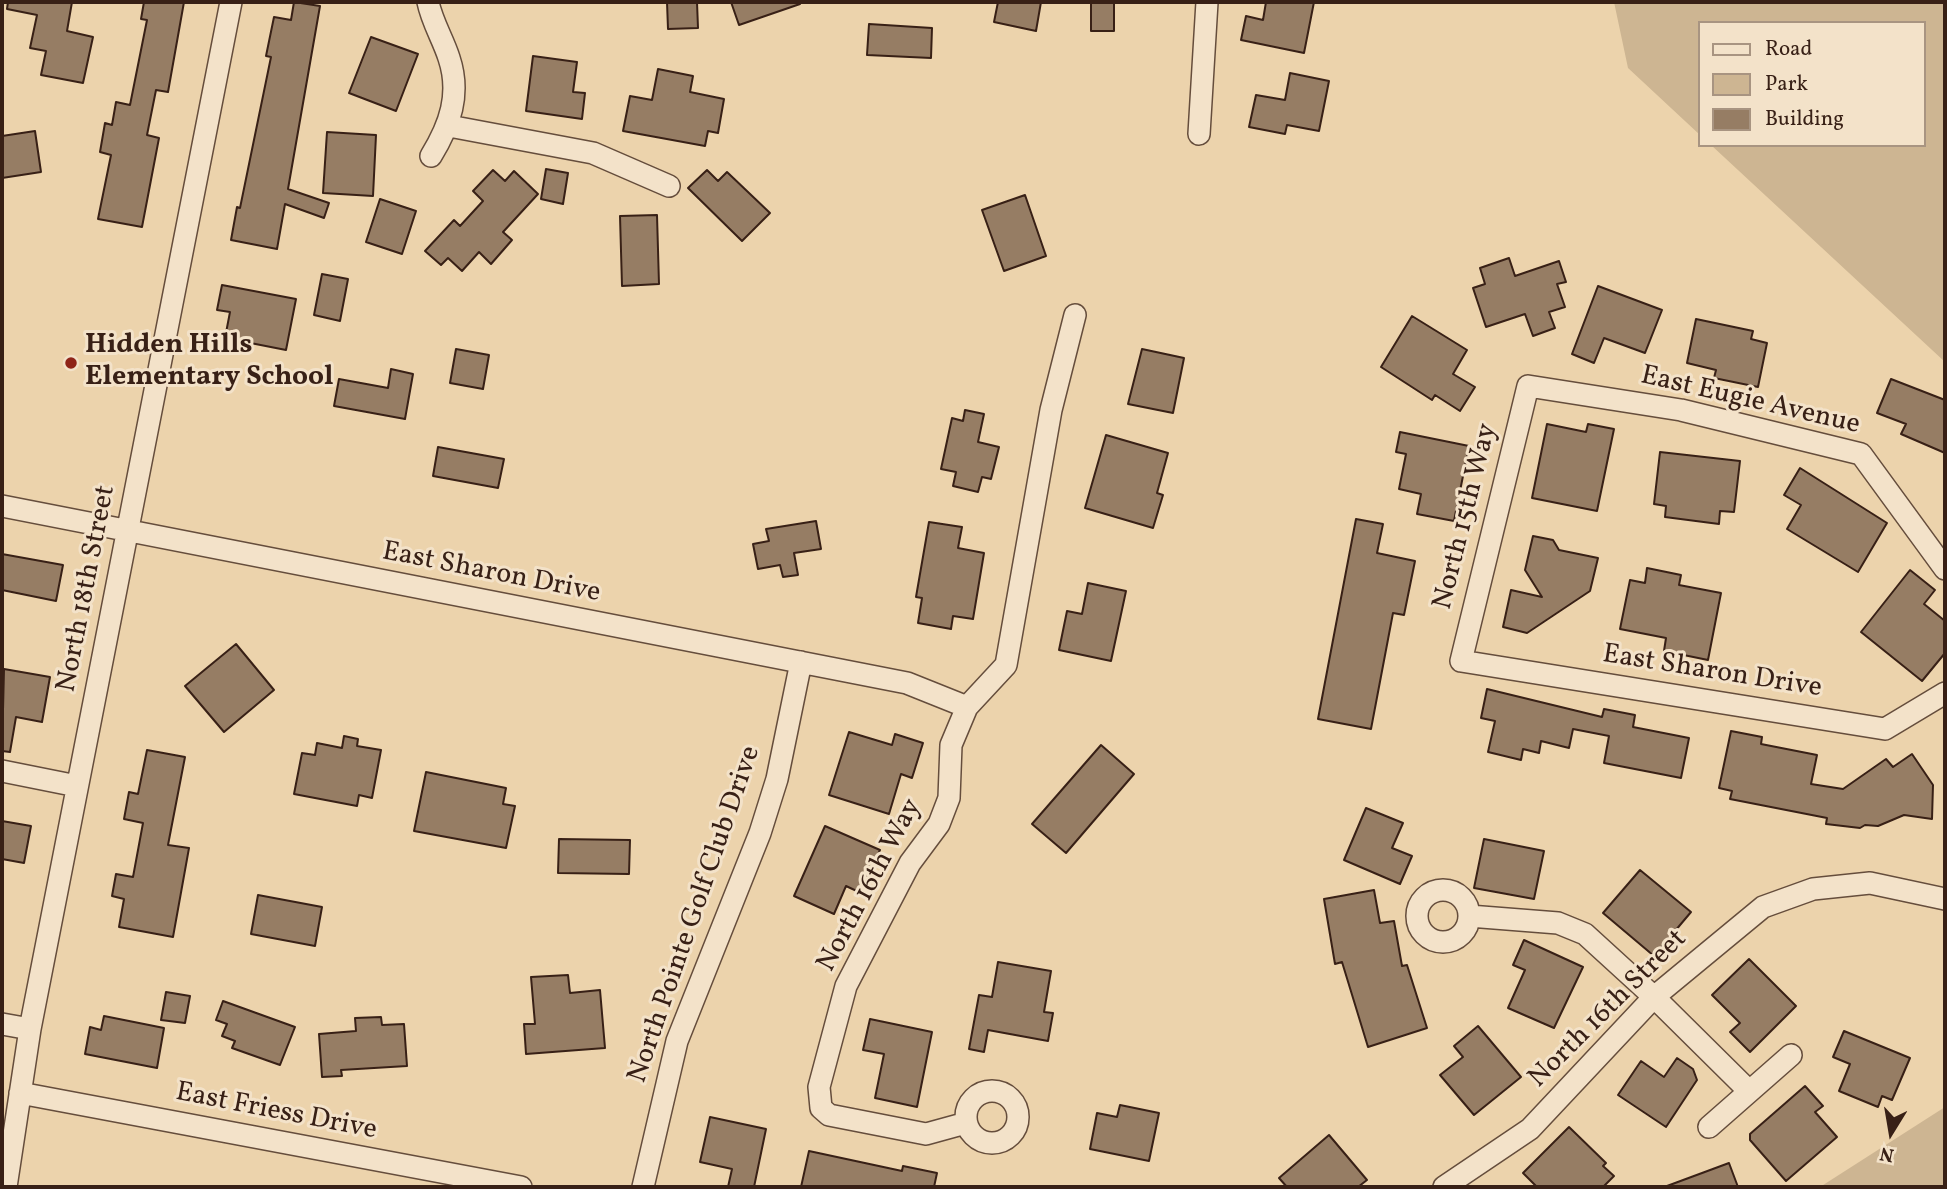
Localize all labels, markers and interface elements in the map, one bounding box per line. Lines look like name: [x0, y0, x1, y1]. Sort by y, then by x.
legend: [1699, 21, 1926, 147]
text: Road: [1765, 35, 1812, 64]
text: Park: [1765, 70, 1808, 99]
text: Building: [1765, 105, 1844, 134]
place label: Hidden Hills Elementary School: [85, 330, 334, 396]
marker: Hidden Hills Elementary School: [63, 355, 79, 371]
street label: East Eugie Avenue: [1637, 360, 1863, 444]
street label: North 15th Way: [1428, 421, 1506, 613]
street label: North 18th Street: [51, 483, 125, 695]
street label: East Sharon Drive: [379, 536, 603, 612]
street label: East Sharon Drive: [1600, 639, 1824, 707]
street label: North Pointe Golf Club Drive: [622, 742, 770, 1088]
street label: North 16th Way: [811, 794, 931, 978]
street label: North 16th Street: [1523, 924, 1695, 1096]
street label: East Friess Drive: [172, 1077, 380, 1149]
north arrow: [1856, 1098, 1926, 1168]
text: N: [1878, 1140, 1896, 1168]

